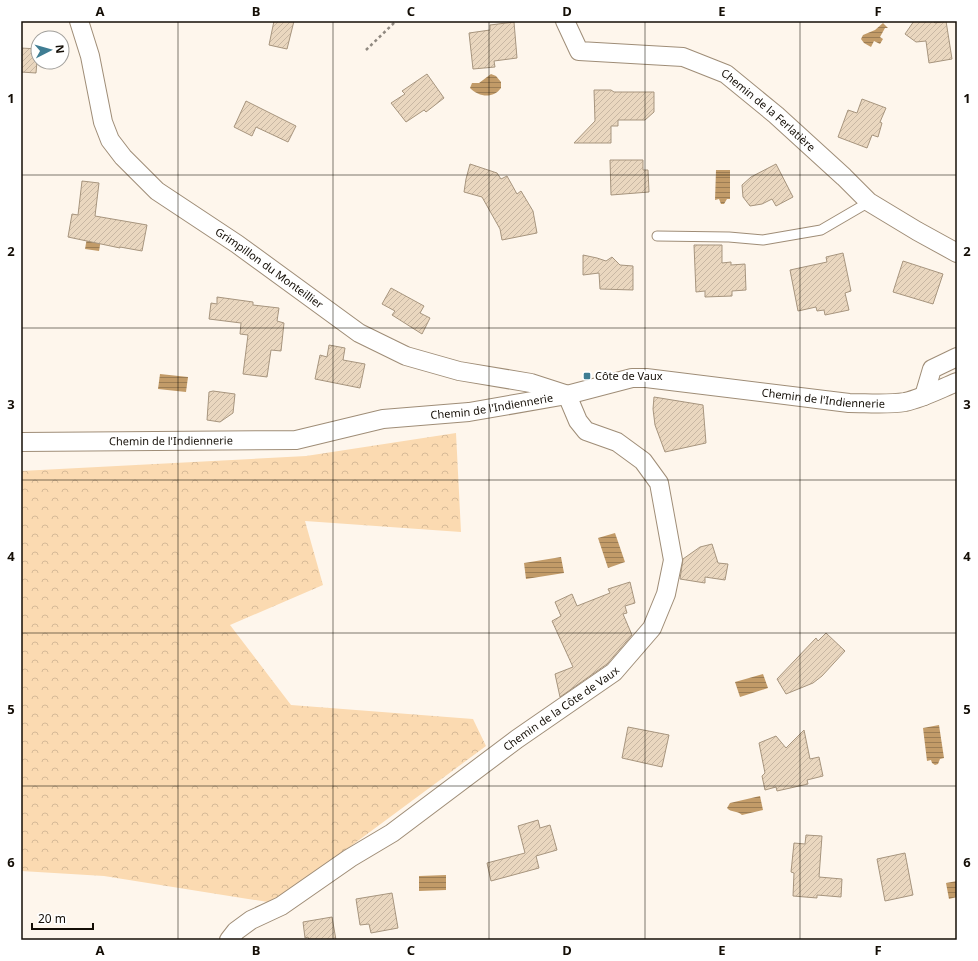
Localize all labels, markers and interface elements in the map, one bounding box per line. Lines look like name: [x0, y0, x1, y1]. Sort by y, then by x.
text: A: [96, 2, 105, 20]
text: B: [252, 2, 260, 20]
text: C: [407, 2, 415, 20]
text: D: [562, 2, 572, 20]
text: E: [718, 2, 726, 20]
text: F: [874, 2, 882, 20]
north arrow: [30, 30, 70, 70]
text: N: [53, 44, 68, 54]
street label: Chemin de la Ferlatière: [719, 65, 819, 154]
text: 1: [7, 89, 15, 107]
text: 1: [963, 89, 971, 107]
street label: Grimpillon du Monteillier: [213, 224, 327, 312]
text: 2: [7, 242, 15, 260]
text: 2: [963, 242, 971, 260]
place label: Côte de Vaux: [595, 368, 663, 383]
marker: Côte de Vaux: [582, 371, 592, 381]
street label: Chemin de l'Indiennerie: [761, 384, 885, 411]
street label: Chemin de l'Indiennerie: [430, 390, 554, 422]
text: 3: [7, 395, 15, 413]
text: 3: [963, 395, 971, 413]
street label: Chemin de l'Indiennerie: [109, 432, 233, 448]
text: 4: [7, 547, 15, 565]
text: 4: [963, 547, 971, 565]
street label: Chemin de la Côte de Vaux: [500, 663, 623, 754]
text: 5: [7, 700, 15, 718]
text: 5: [963, 700, 971, 718]
text: 6: [7, 853, 15, 871]
text: 6: [963, 853, 971, 871]
scale bar: [32, 905, 93, 931]
text: 20 m: [38, 910, 66, 927]
text: A: [96, 941, 105, 959]
text: B: [252, 941, 260, 959]
text: C: [407, 941, 415, 959]
text: D: [562, 941, 572, 959]
text: E: [718, 941, 726, 959]
text: F: [874, 941, 882, 959]

